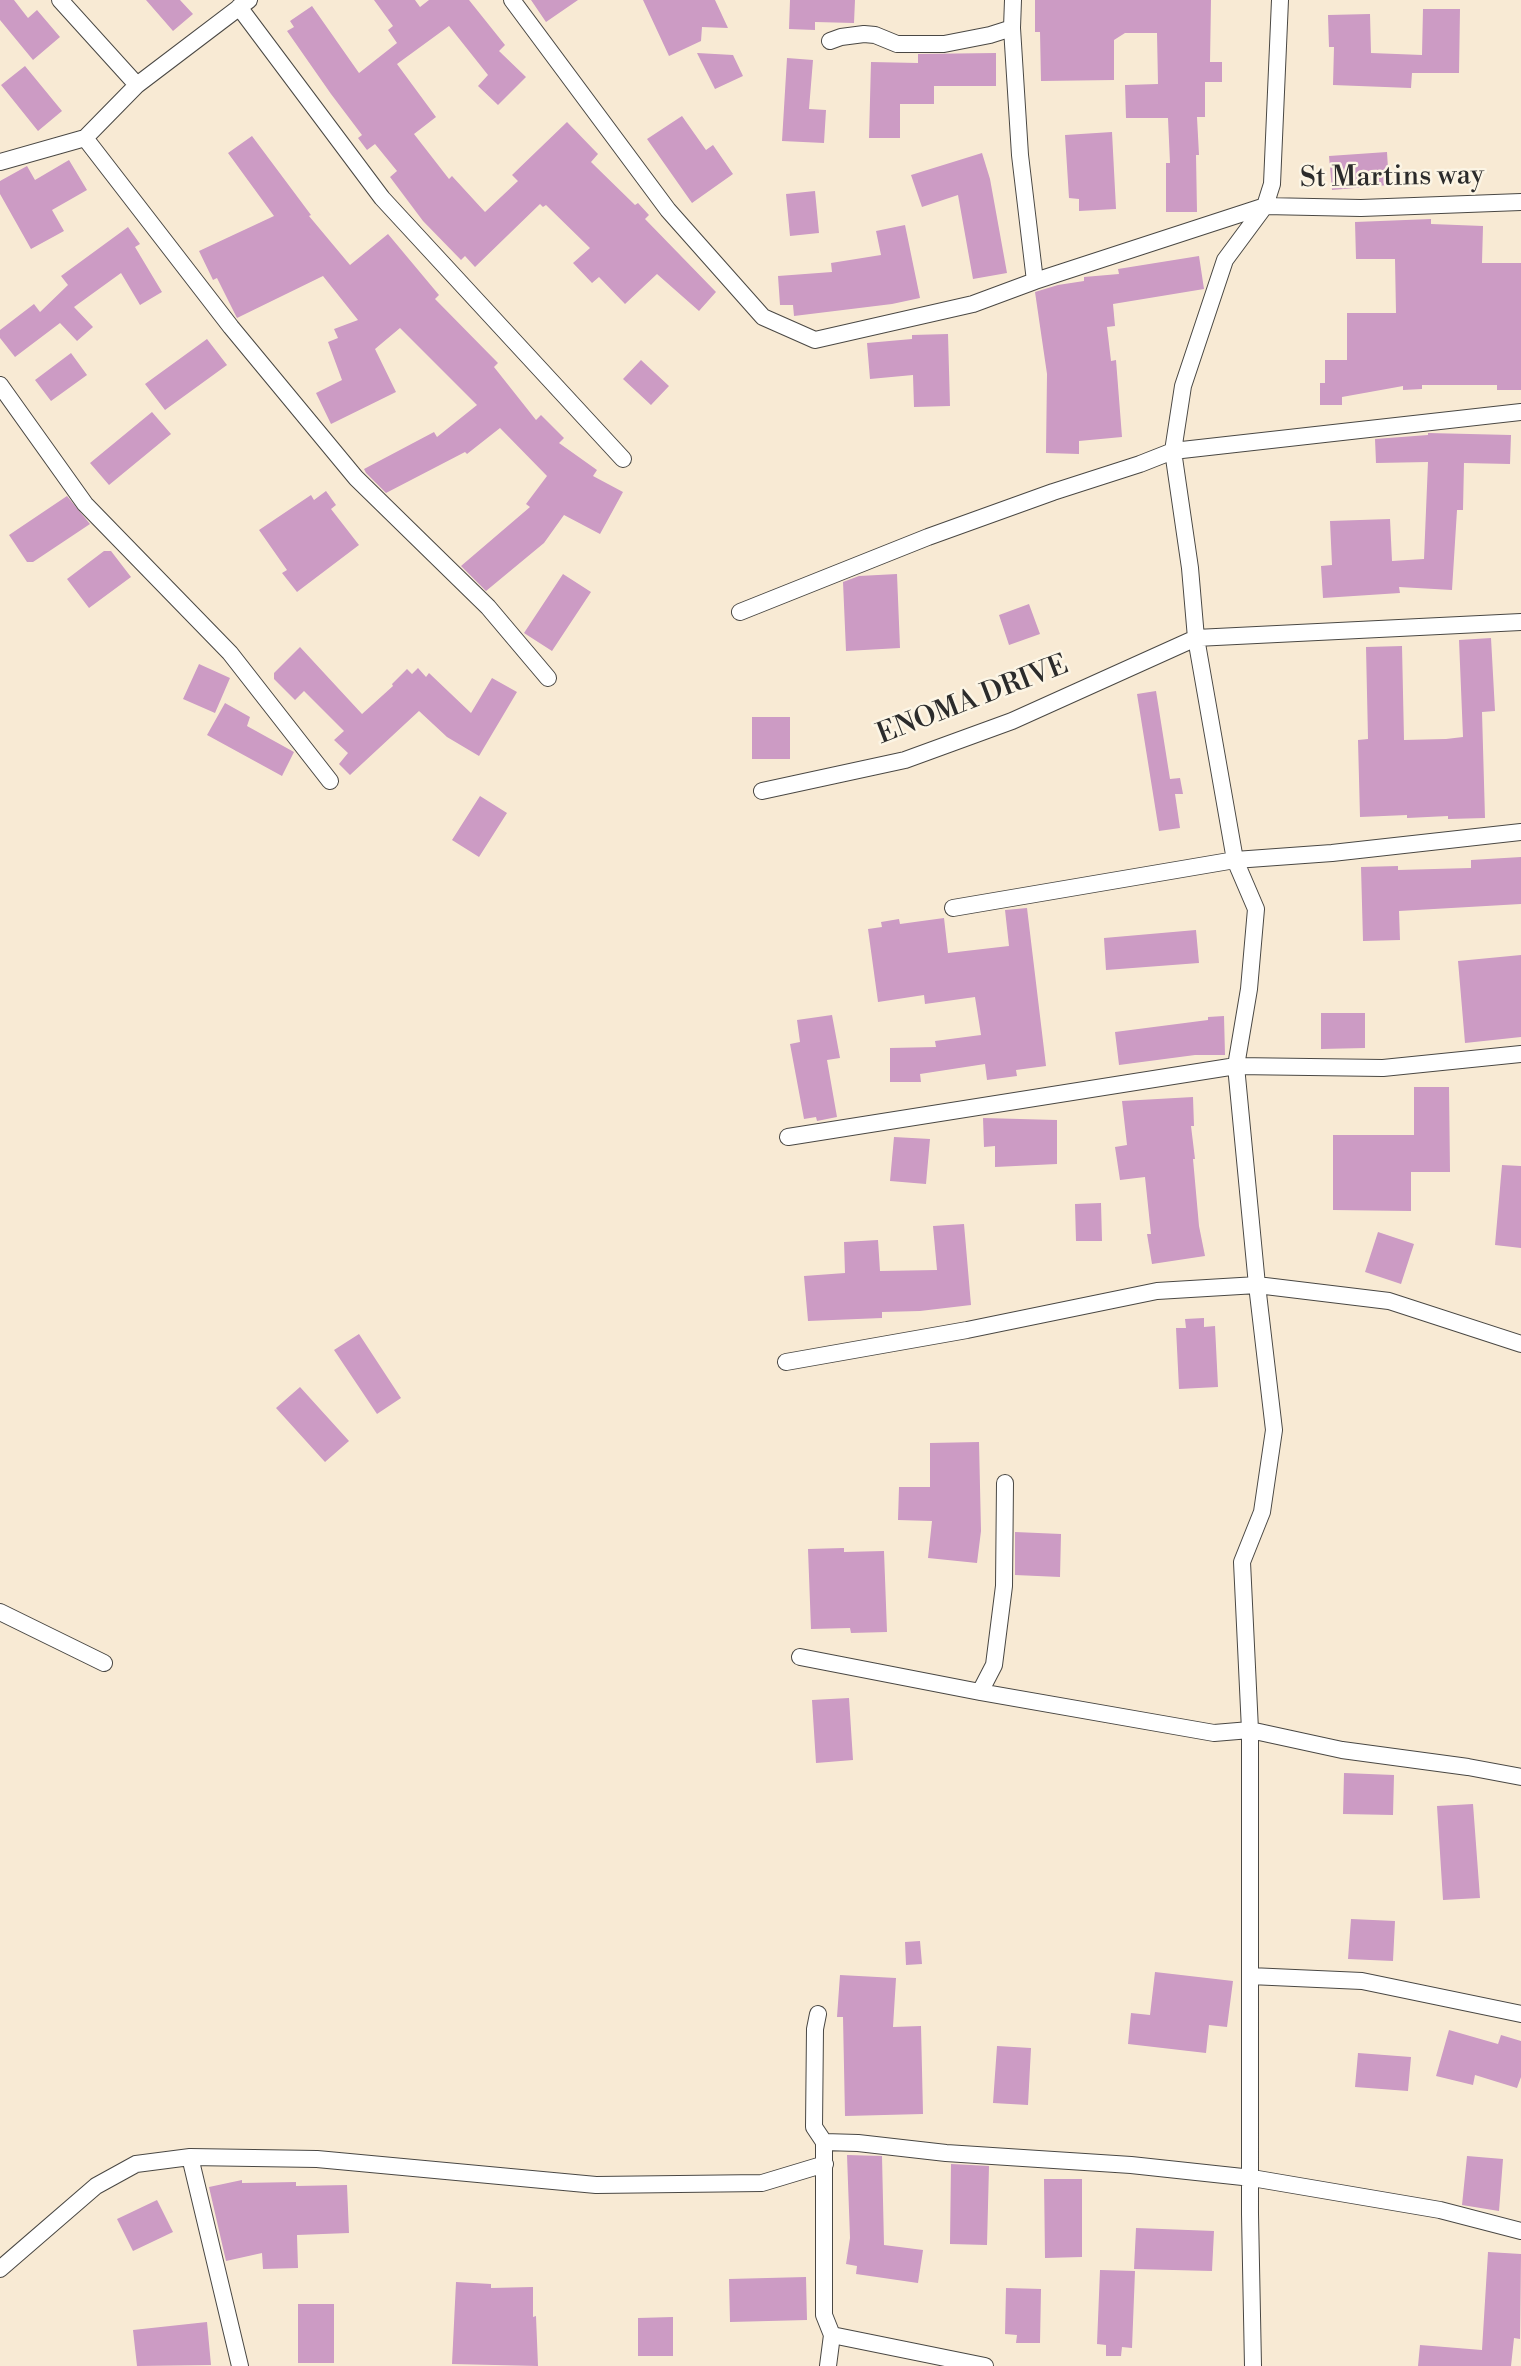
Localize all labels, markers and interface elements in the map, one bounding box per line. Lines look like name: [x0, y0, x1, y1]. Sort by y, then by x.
street label: St Martins way: [1300, 160, 1484, 196]
street label: ENOMA DRIVE: [872, 649, 1074, 753]

